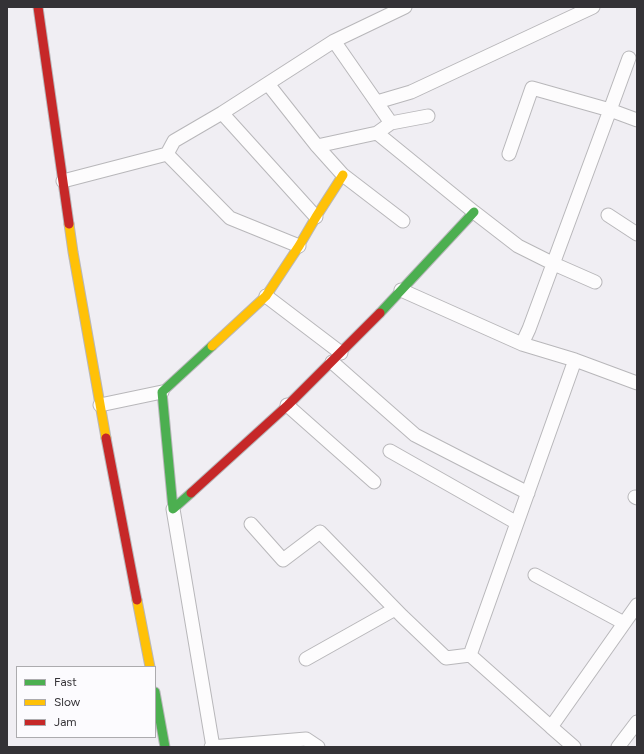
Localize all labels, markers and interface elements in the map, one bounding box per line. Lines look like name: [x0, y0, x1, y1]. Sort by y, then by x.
legend: [16, 666, 156, 738]
text: Fast: [54, 675, 77, 689]
text: Slow: [54, 695, 80, 709]
text: Jam: [54, 715, 77, 729]

